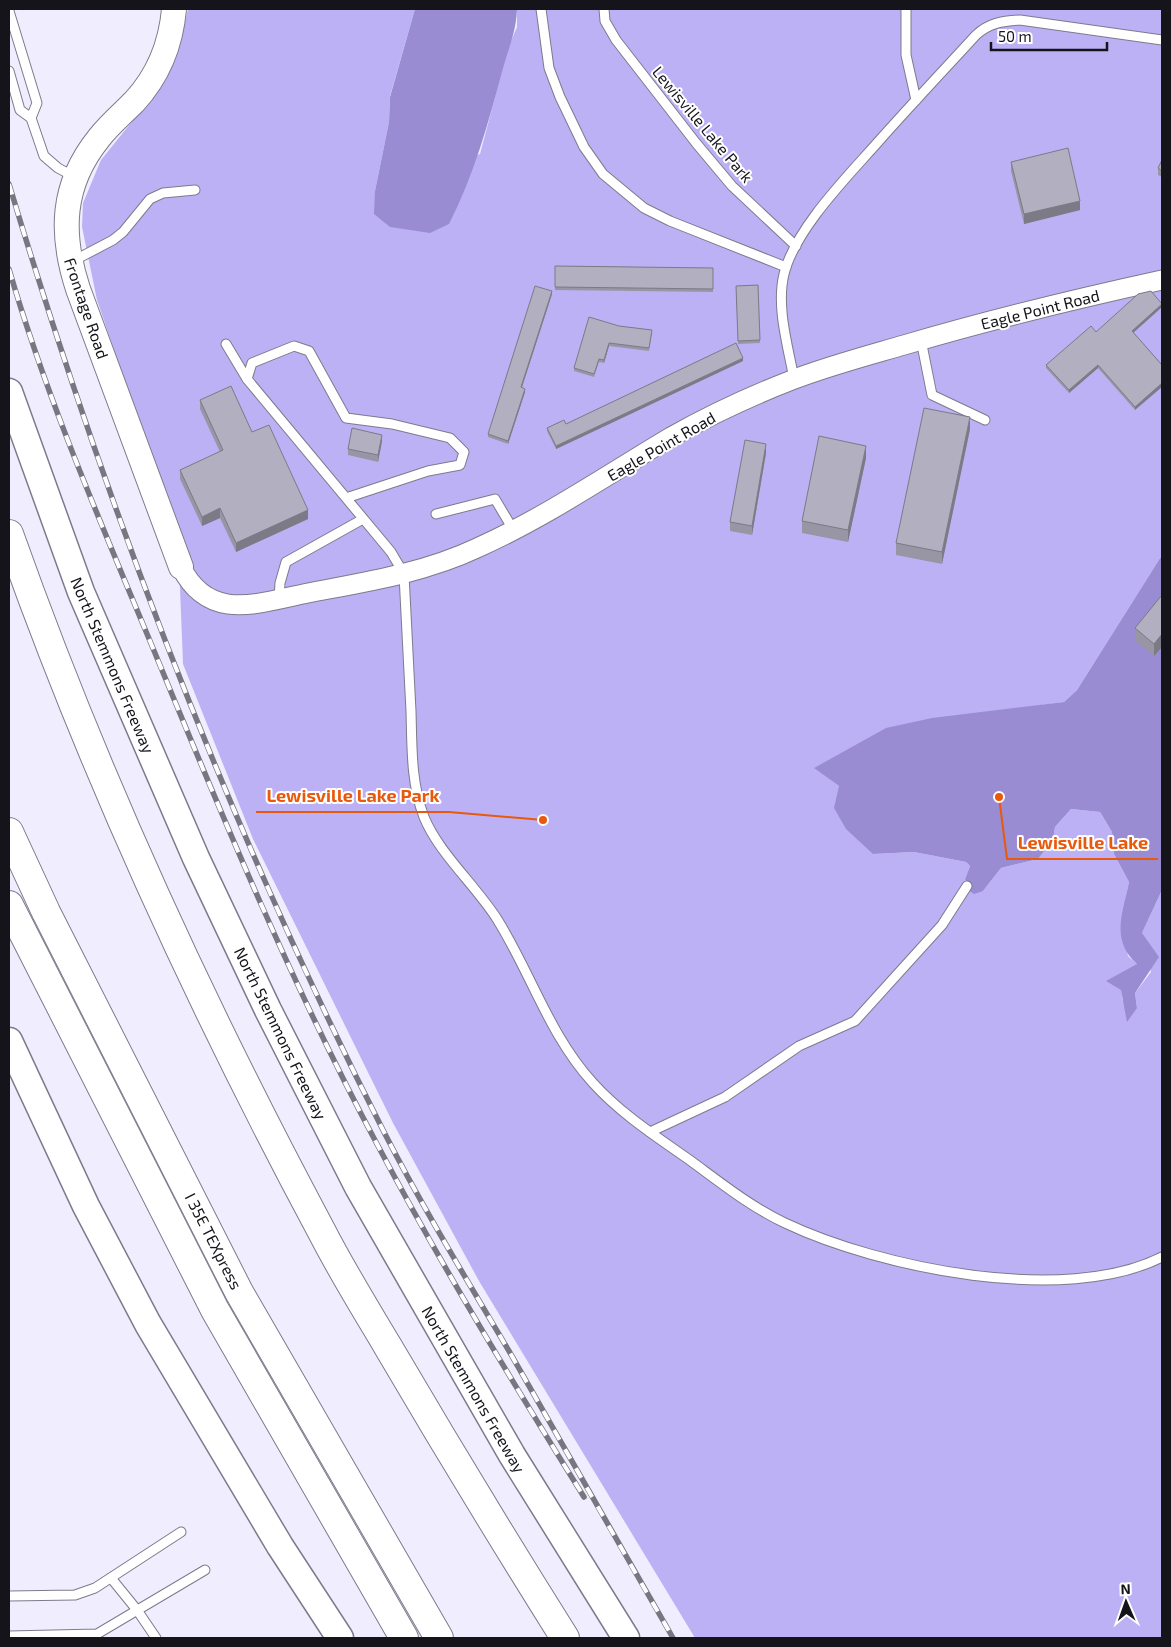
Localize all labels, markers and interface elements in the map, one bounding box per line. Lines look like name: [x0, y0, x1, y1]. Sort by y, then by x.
scale bar: [991, 20, 1107, 52]
text: 50 m: [998, 27, 1032, 45]
street label: Lewisville Lake Park: [649, 62, 757, 186]
street label: Frontage Road: [61, 255, 113, 361]
street label: Eagle Point Road: [979, 285, 1101, 333]
street label: Eagle Point Road: [604, 407, 718, 485]
street label: North Stemmons Freeway: [67, 574, 159, 756]
callout: Lewisville Lake Park: [256, 779, 449, 812]
text: Lewisville Lake Park: [266, 784, 440, 806]
callout: Lewisville Lake: [1007, 826, 1158, 859]
text: Lewisville Lake: [1018, 831, 1148, 853]
street label: North Stemmons Freeway: [231, 944, 331, 1123]
street label: I 35E TEXpress: [182, 1190, 246, 1292]
street label: North Stemmons Freeway: [418, 1302, 530, 1476]
north arrow: [1101, 1577, 1151, 1627]
text: N: [1120, 1580, 1131, 1597]

